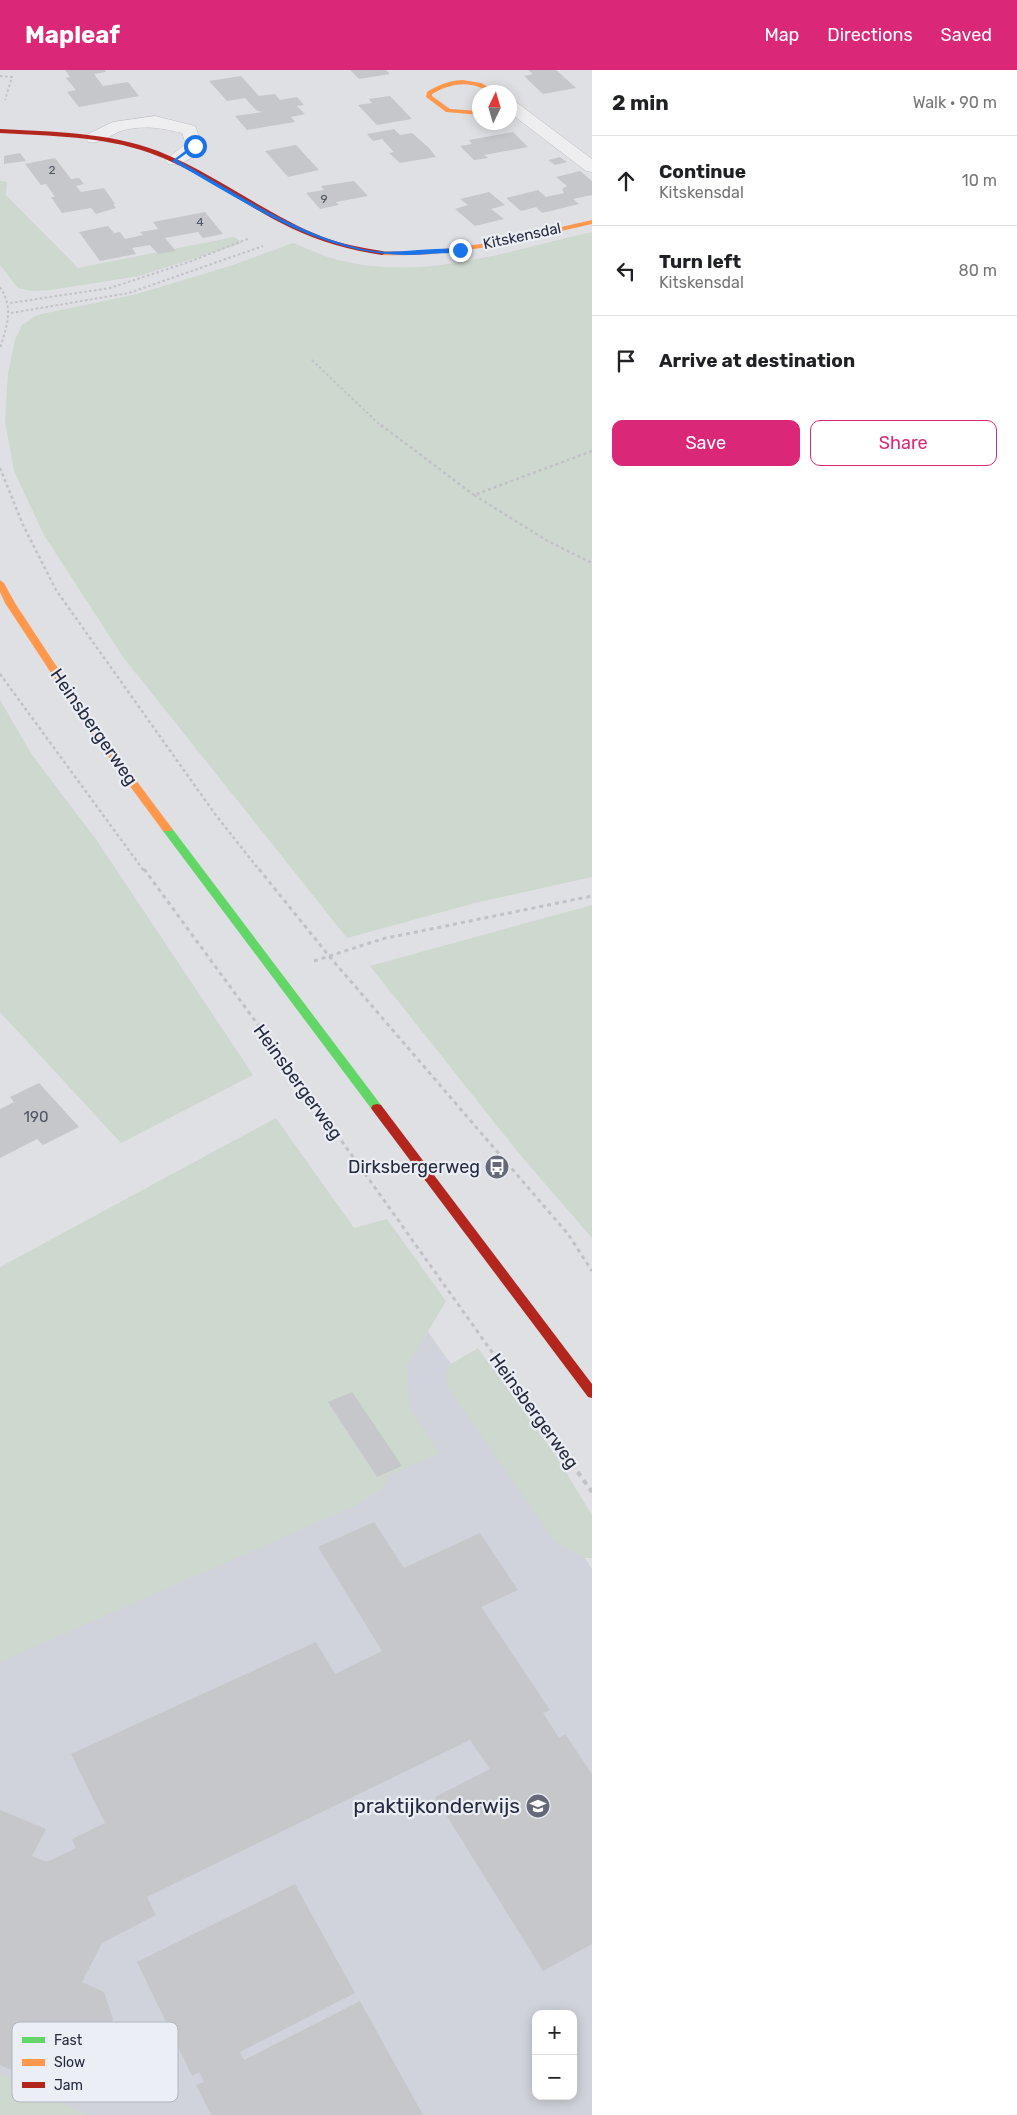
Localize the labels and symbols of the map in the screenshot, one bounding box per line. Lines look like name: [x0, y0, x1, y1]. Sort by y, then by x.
north arrow: [472, 85, 517, 130]
route start: [184, 135, 207, 158]
house number: 2: [48, 163, 56, 177]
house number: 9: [320, 192, 328, 206]
house number: 4: [196, 215, 204, 229]
street label: Kitskensdal: [481, 219, 563, 253]
route end: [449, 239, 472, 262]
street label: Heinsbergerweg: [46, 664, 142, 790]
street label: Heinsbergerweg: [249, 1020, 347, 1144]
house number: 190: [24, 1108, 48, 1126]
bus stop icon: Dirksbergerweg: [484, 1154, 510, 1180]
place label: Dirksbergerweg: [348, 1156, 480, 1178]
street label: Heinsbergerweg: [485, 1349, 583, 1473]
place label: praktijkonderwijs: [353, 1793, 520, 1818]
school or university icon: praktijkonderwijs: [525, 1793, 551, 1819]
legend: [12, 2022, 178, 2102]
text: Fast: [54, 2032, 83, 2049]
text: Slow: [54, 2054, 85, 2071]
text: Jam: [54, 2077, 83, 2094]

